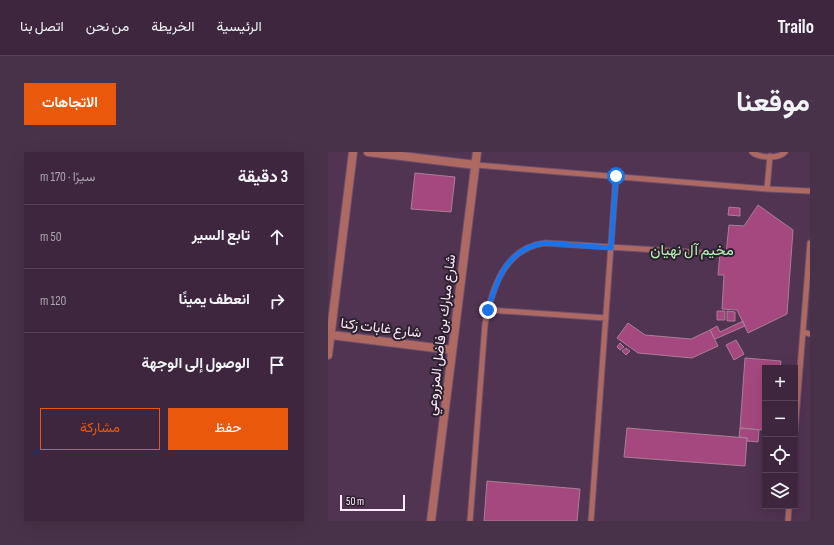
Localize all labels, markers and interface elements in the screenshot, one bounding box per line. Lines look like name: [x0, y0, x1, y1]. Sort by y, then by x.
text: Trailo: [777, 16, 814, 39]
text: اتصل بنا: [20, 18, 64, 35]
text: من نحن: [86, 18, 129, 35]
text: الخريطة: [151, 18, 194, 35]
text: الرئيسية: [216, 18, 262, 35]
button: الاتجاهات: [24, 83, 116, 125]
text: موقعنا: [736, 86, 810, 119]
text: 3 دقيقة: [238, 167, 288, 187]
route start: [607, 167, 625, 185]
text: سيرًا · 170 m: [40, 169, 95, 185]
text: تابع السير: [192, 226, 250, 245]
icon: ahead: [266, 226, 288, 248]
text: 50 m: [40, 229, 61, 245]
district label: مخيم آل نهيان: [650, 241, 734, 260]
street label: شارع مبارك بن فاضل المزروعي: [423, 253, 462, 417]
text: انعطف يمينًا: [179, 290, 250, 309]
icon: right: [266, 290, 288, 312]
text: 120 m: [40, 293, 66, 309]
route end: [479, 301, 497, 319]
street label: شارع غابات رَكنا: [339, 315, 423, 343]
text: الوصول إلى الوجهة: [142, 354, 250, 373]
icon: arrive: [266, 354, 288, 376]
map controls: [762, 365, 798, 509]
button: +: [762, 365, 798, 401]
button: −: [762, 401, 798, 437]
button: مشاركة: [40, 408, 160, 450]
button: حفظ: [168, 408, 288, 450]
button: locate: [762, 437, 798, 473]
button: layers: [762, 473, 798, 509]
scale bar: [340, 493, 405, 512]
text: 50 m: [346, 495, 364, 508]

